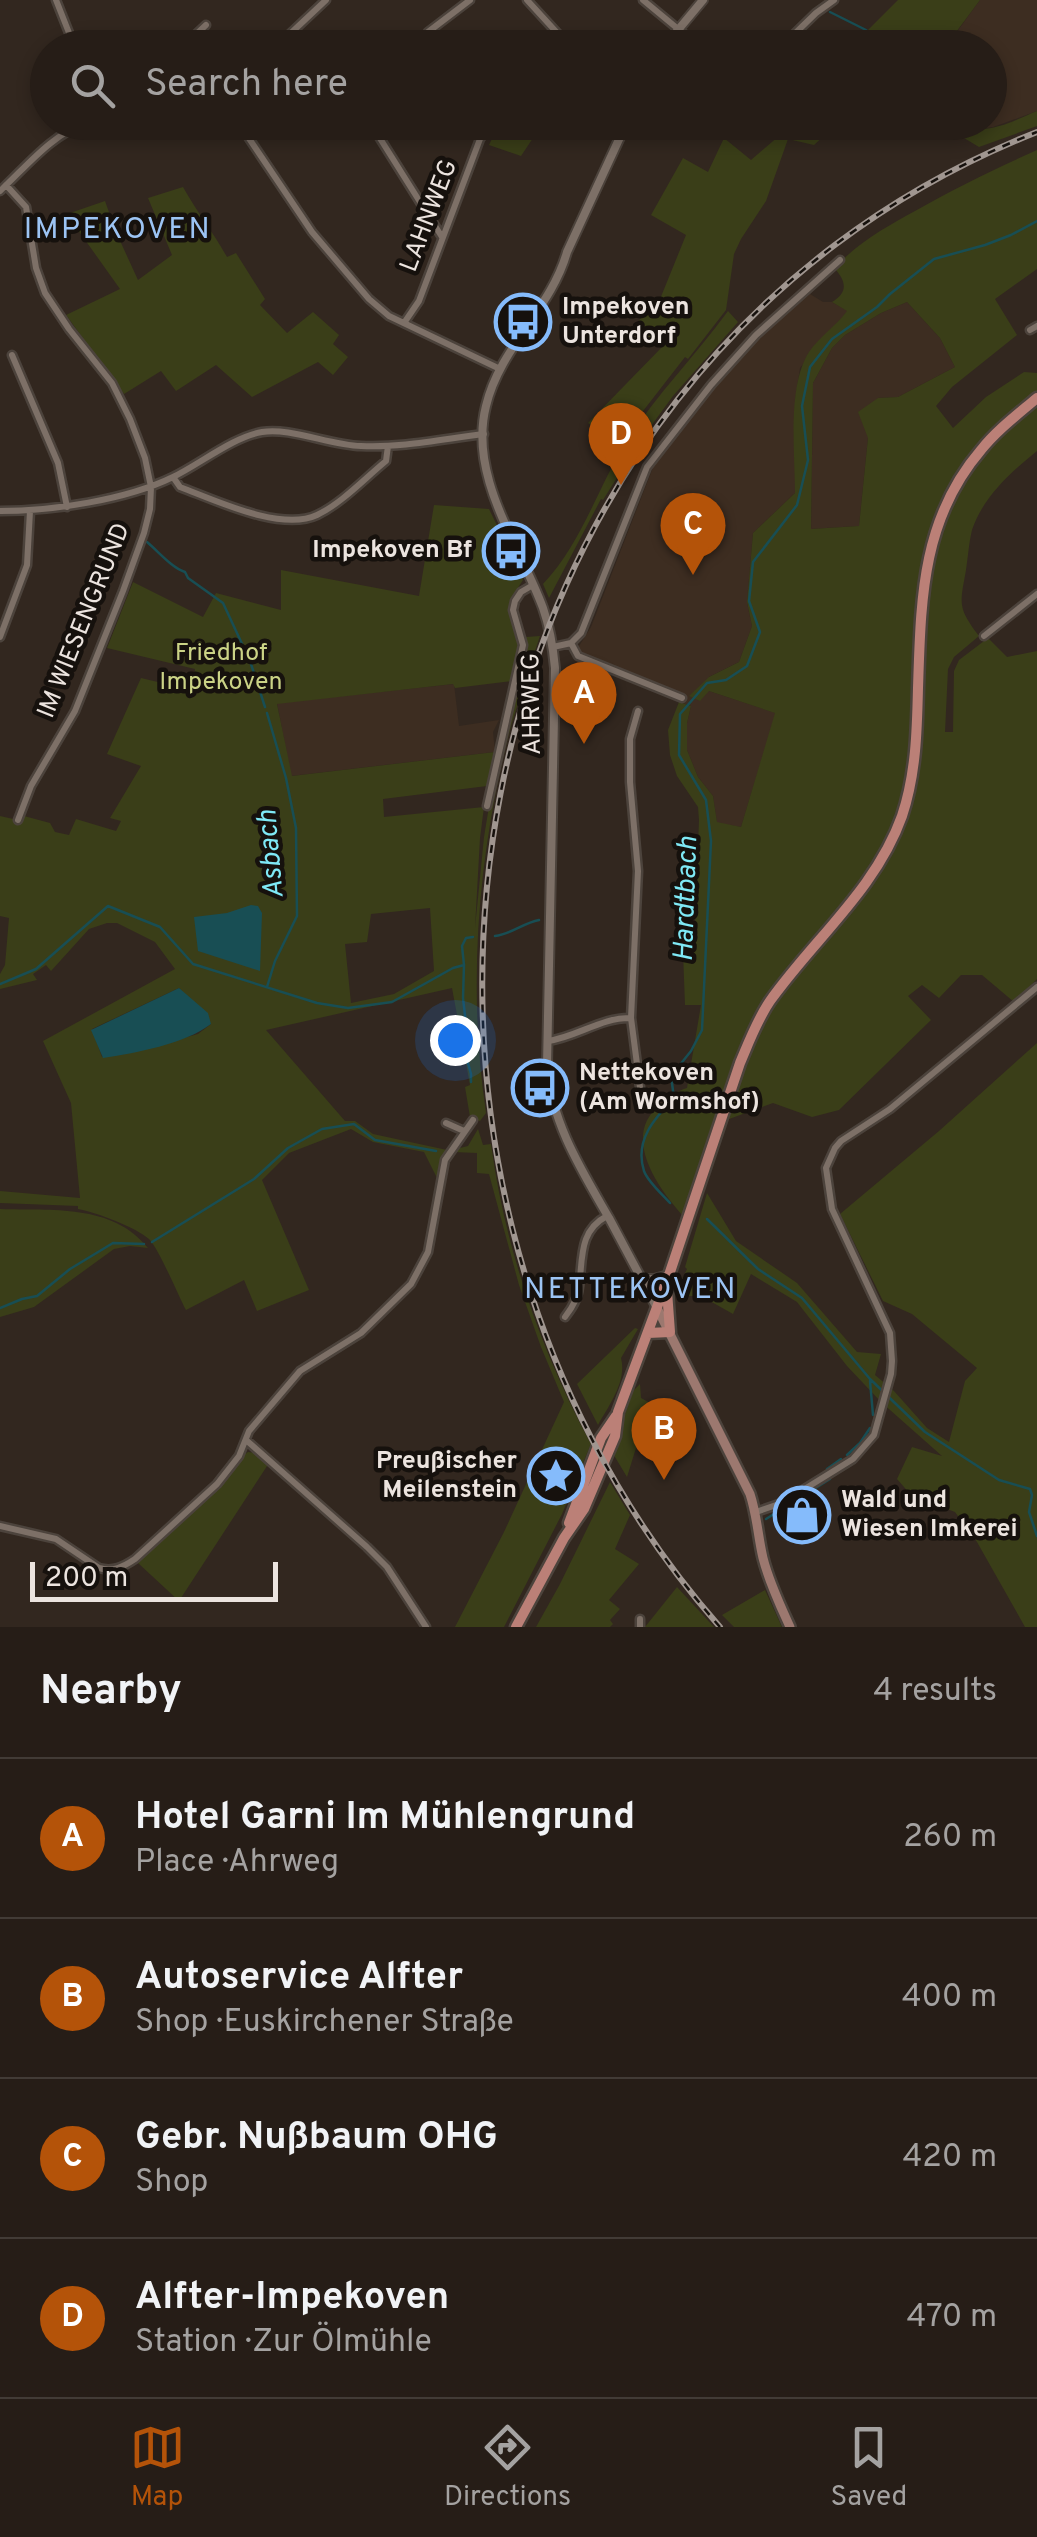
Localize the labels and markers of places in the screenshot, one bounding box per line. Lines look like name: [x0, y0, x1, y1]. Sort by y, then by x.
bus stop icon: Impekoven Unterdorf: [493, 292, 553, 352]
place label: Impekoven Unterdorf: [562, 292, 690, 353]
pin: D: [588, 402, 654, 485]
pin: C: [660, 492, 726, 575]
bus stop icon: Impekoven Bf: [481, 521, 541, 581]
place label: Impekoven Bf: [312, 535, 472, 567]
pin: A: [552, 662, 616, 744]
bus stop icon: Nettekoven (Am Wormshof): [510, 1058, 570, 1118]
place label: Nettekoven (Am Wormshof): [579, 1058, 760, 1119]
pin: B: [632, 1398, 696, 1480]
place label: Preußischer Meilenstein: [376, 1446, 518, 1507]
place icon: Preußischer Meilenstein: [526, 1446, 586, 1506]
shop icon: Wald und Wiesen Imkerei: [772, 1485, 832, 1545]
place label: Wald und Wiesen Imkerei: [841, 1485, 1018, 1546]

